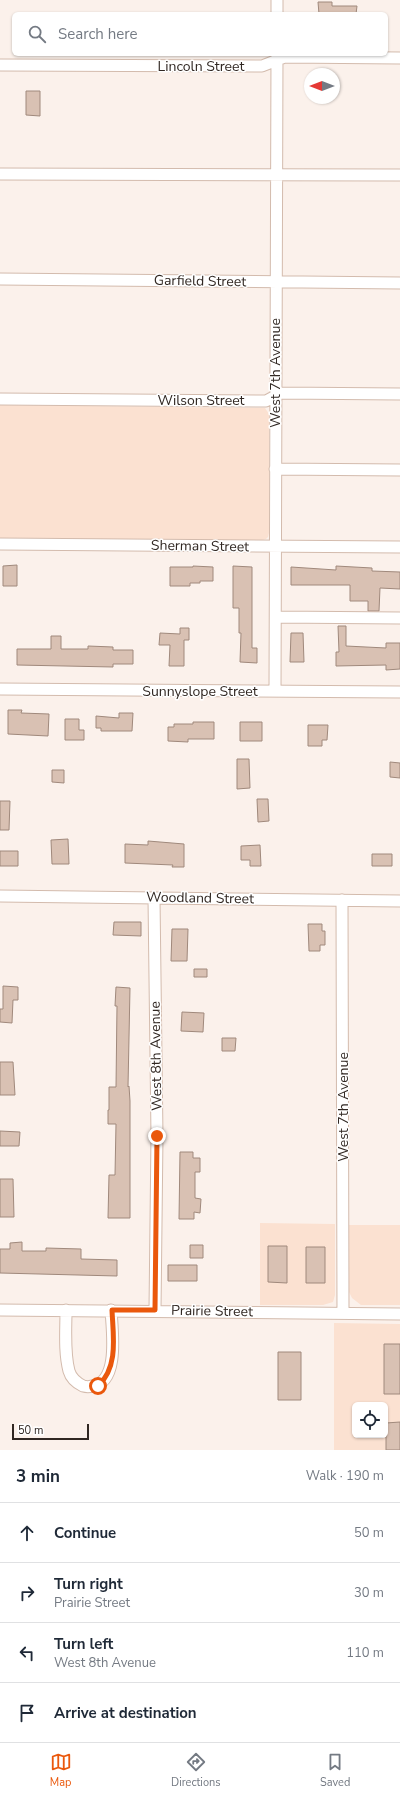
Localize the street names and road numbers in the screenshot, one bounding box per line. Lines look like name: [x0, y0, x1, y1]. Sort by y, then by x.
street label: Lincoln Street: [158, 57, 245, 76]
street label: Garfield Street: [154, 271, 246, 291]
street label: West 7th Avenue: [266, 318, 285, 428]
street label: Wilson Street: [157, 391, 245, 410]
street label: Sherman Street: [151, 536, 249, 556]
street label: Sunnyslope Street: [142, 682, 258, 701]
street label: Woodland Street: [146, 888, 254, 908]
street label: West 8th Avenue: [146, 1001, 166, 1111]
street label: West 7th Avenue: [334, 1052, 353, 1162]
street label: Prairie Street: [171, 1301, 253, 1321]

